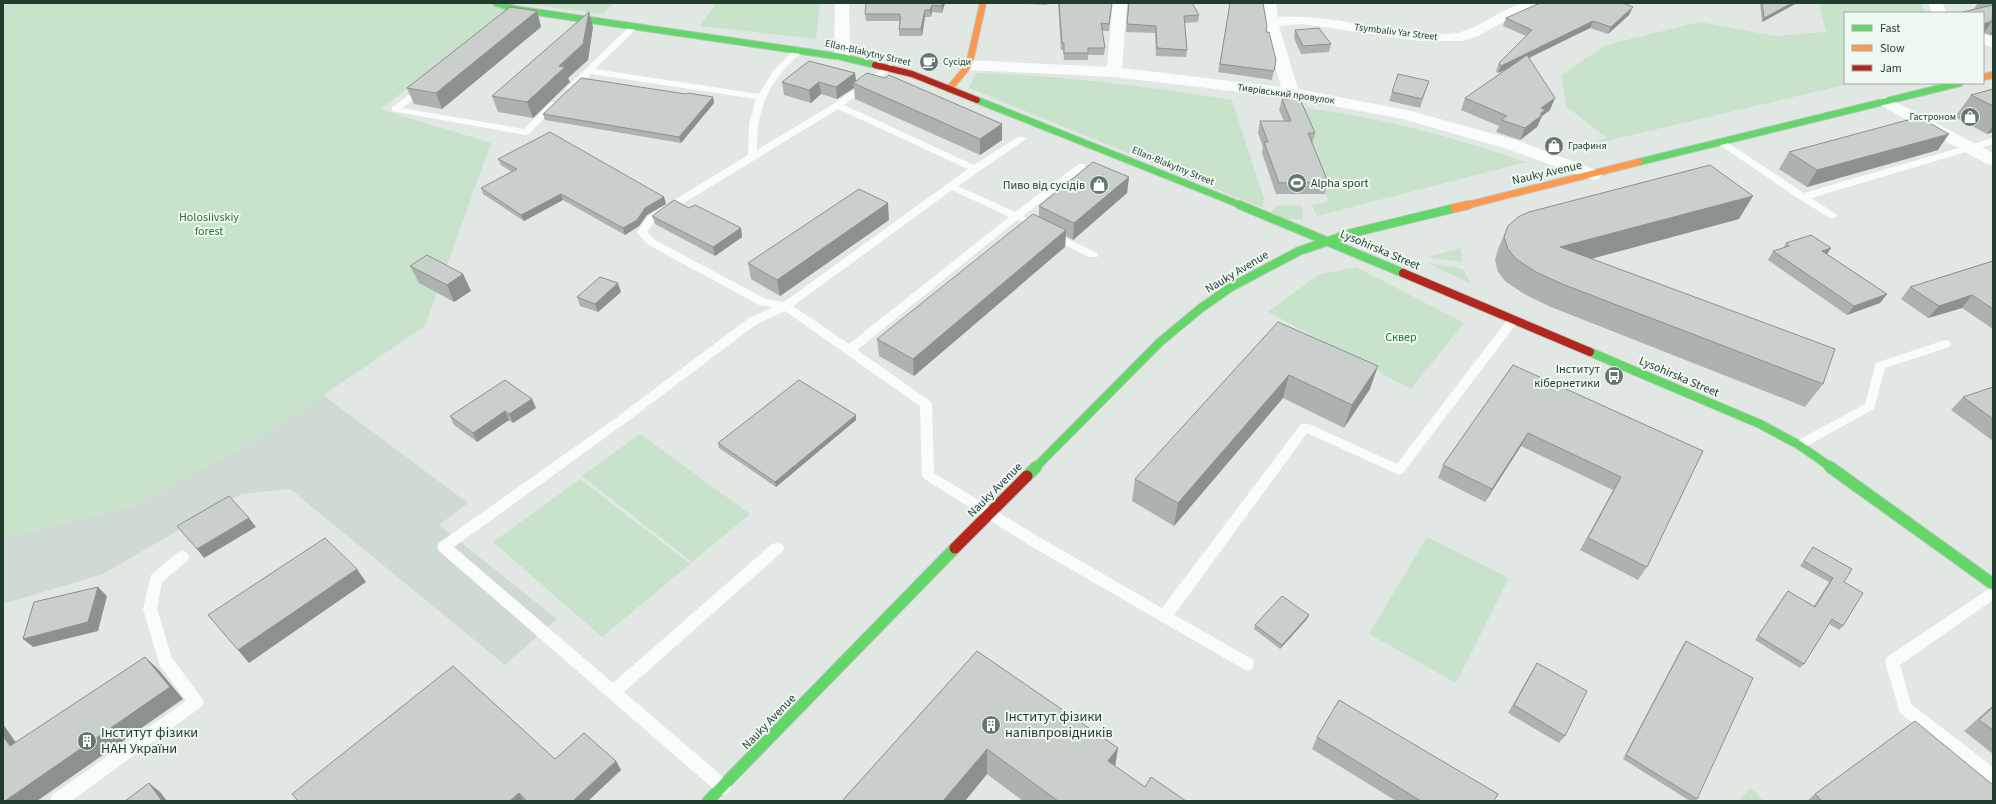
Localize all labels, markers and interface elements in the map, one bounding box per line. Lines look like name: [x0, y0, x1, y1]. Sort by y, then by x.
legend: [1844, 12, 1984, 84]
street label: Tsymbaliv Yar Street: [1354, 20, 1439, 44]
text: Fast: [1880, 20, 1900, 37]
street label: Ellan-Blakytny Street: [824, 36, 913, 70]
text: Slow: [1880, 40, 1905, 57]
cafe icon: Сусіди: [918, 51, 940, 73]
place label: Сусіди: [943, 55, 971, 69]
text: Jam: [1880, 60, 1902, 77]
street label: Тиврівський провулок: [1236, 80, 1336, 108]
shop icon: Гастроном: [1959, 106, 1981, 128]
place label: Гастроном: [1910, 110, 1956, 124]
shop icon: Графиня: [1543, 135, 1565, 157]
place label: Графиня: [1568, 139, 1607, 153]
street label: Ellan-Blakytny Street: [1130, 143, 1217, 189]
street label: Nauky Avenue: [1510, 157, 1584, 189]
sports icon: Alpha sport: [1286, 172, 1308, 194]
shop icon: Пиво від сусідів: [1088, 174, 1110, 196]
place label: Alpha sport: [1311, 175, 1369, 192]
place label: Пиво від сусідів: [1003, 177, 1085, 194]
park label: Holosiivskiy forest: [179, 209, 239, 240]
street label: Lysohirska Street: [1337, 225, 1423, 275]
street label: Nauky Avenue: [1202, 246, 1272, 298]
park label: Сквер: [1385, 329, 1417, 346]
street label: Lysohirska Street: [1636, 352, 1722, 402]
place label: Інститут кібернетики: [1534, 361, 1600, 392]
bus stop icon: Інститут кібернетики: [1603, 365, 1625, 387]
street label: Nauky Avenue: [964, 459, 1026, 521]
street label: Nauky Avenue: [738, 690, 800, 754]
place label: Інститут фізики напівпровідників: [1005, 707, 1113, 743]
building icon: Інститут фізики напівпровідників: [980, 714, 1002, 736]
place label: Інститут фізики НАН України: [101, 723, 198, 759]
building icon: Інститут фізики НАН України: [76, 730, 98, 752]

